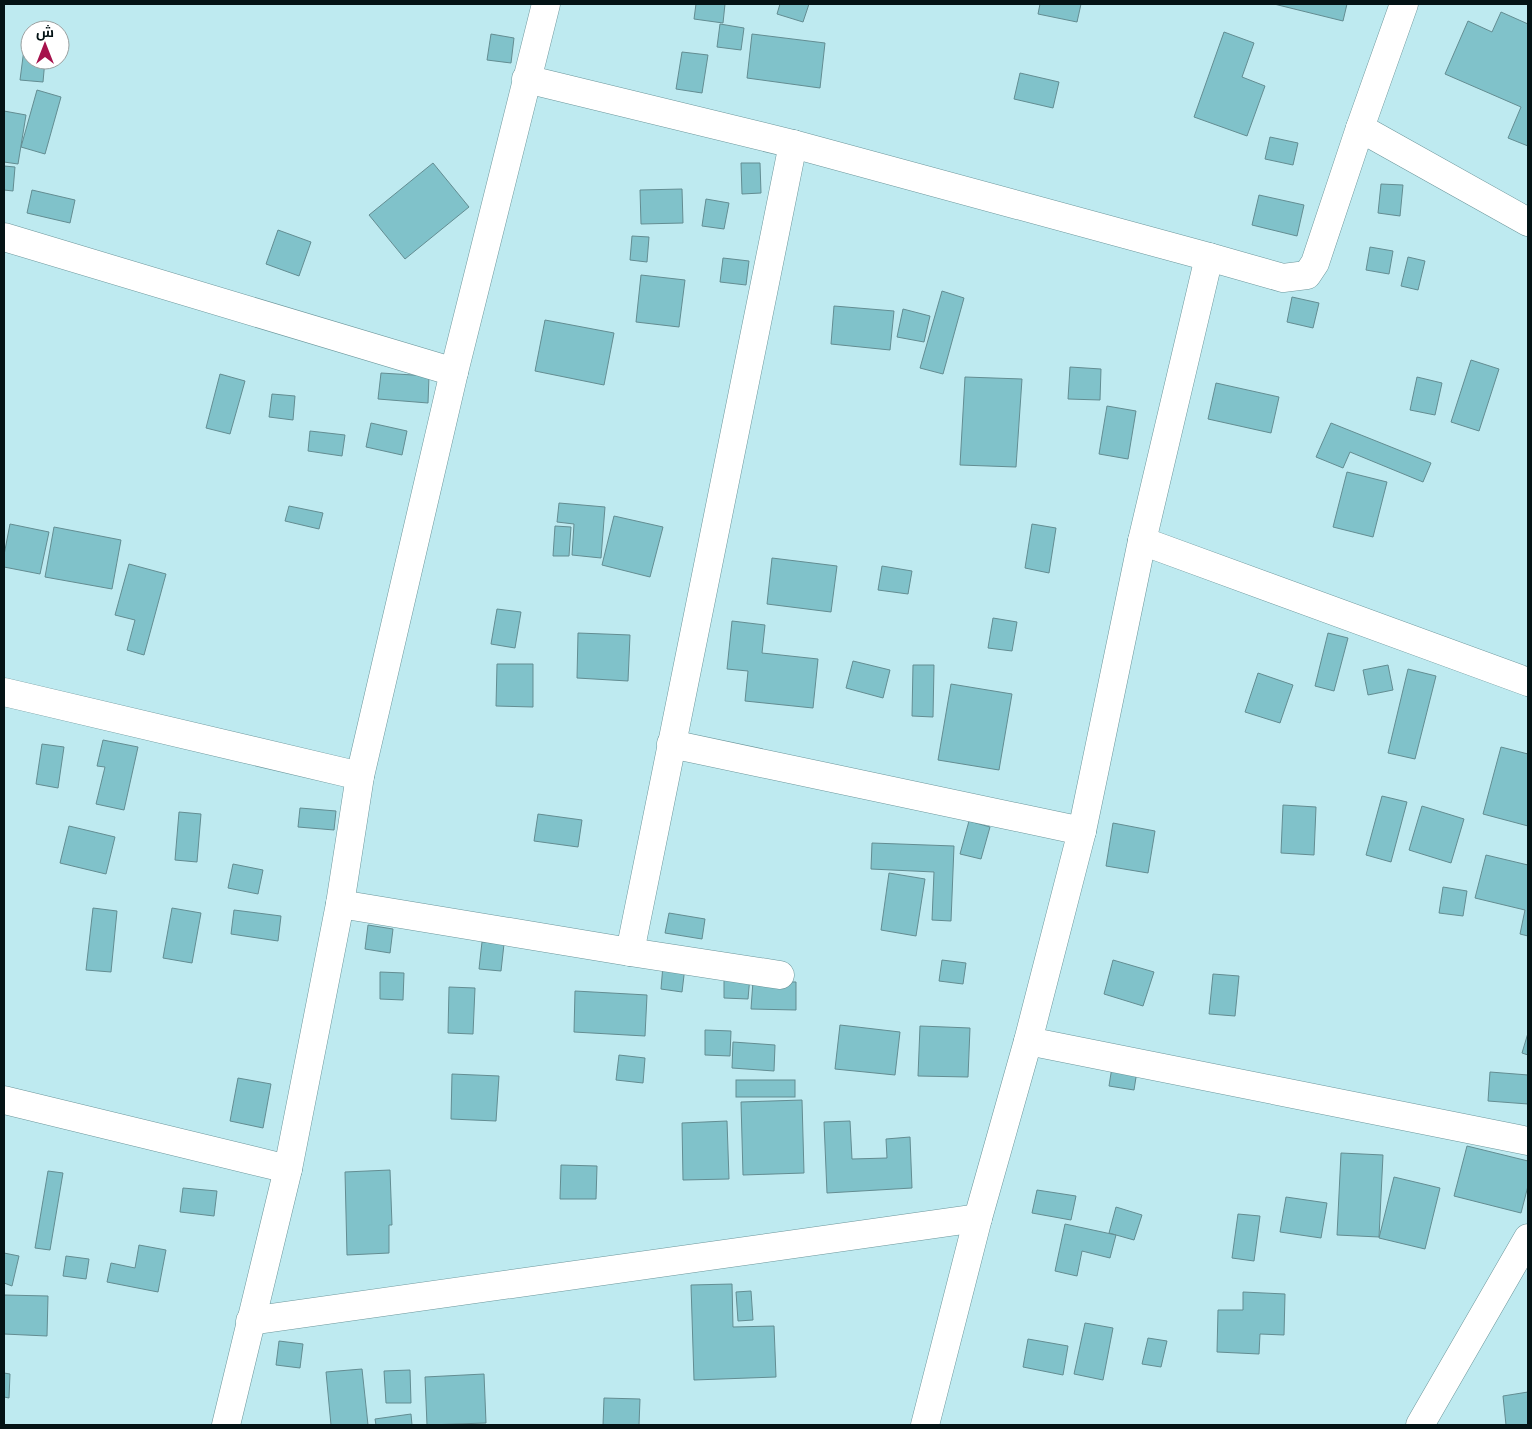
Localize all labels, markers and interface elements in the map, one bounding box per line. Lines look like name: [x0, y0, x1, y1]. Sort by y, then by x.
north arrow: [20, 20, 70, 70]
text: ش: [36, 24, 54, 41]

